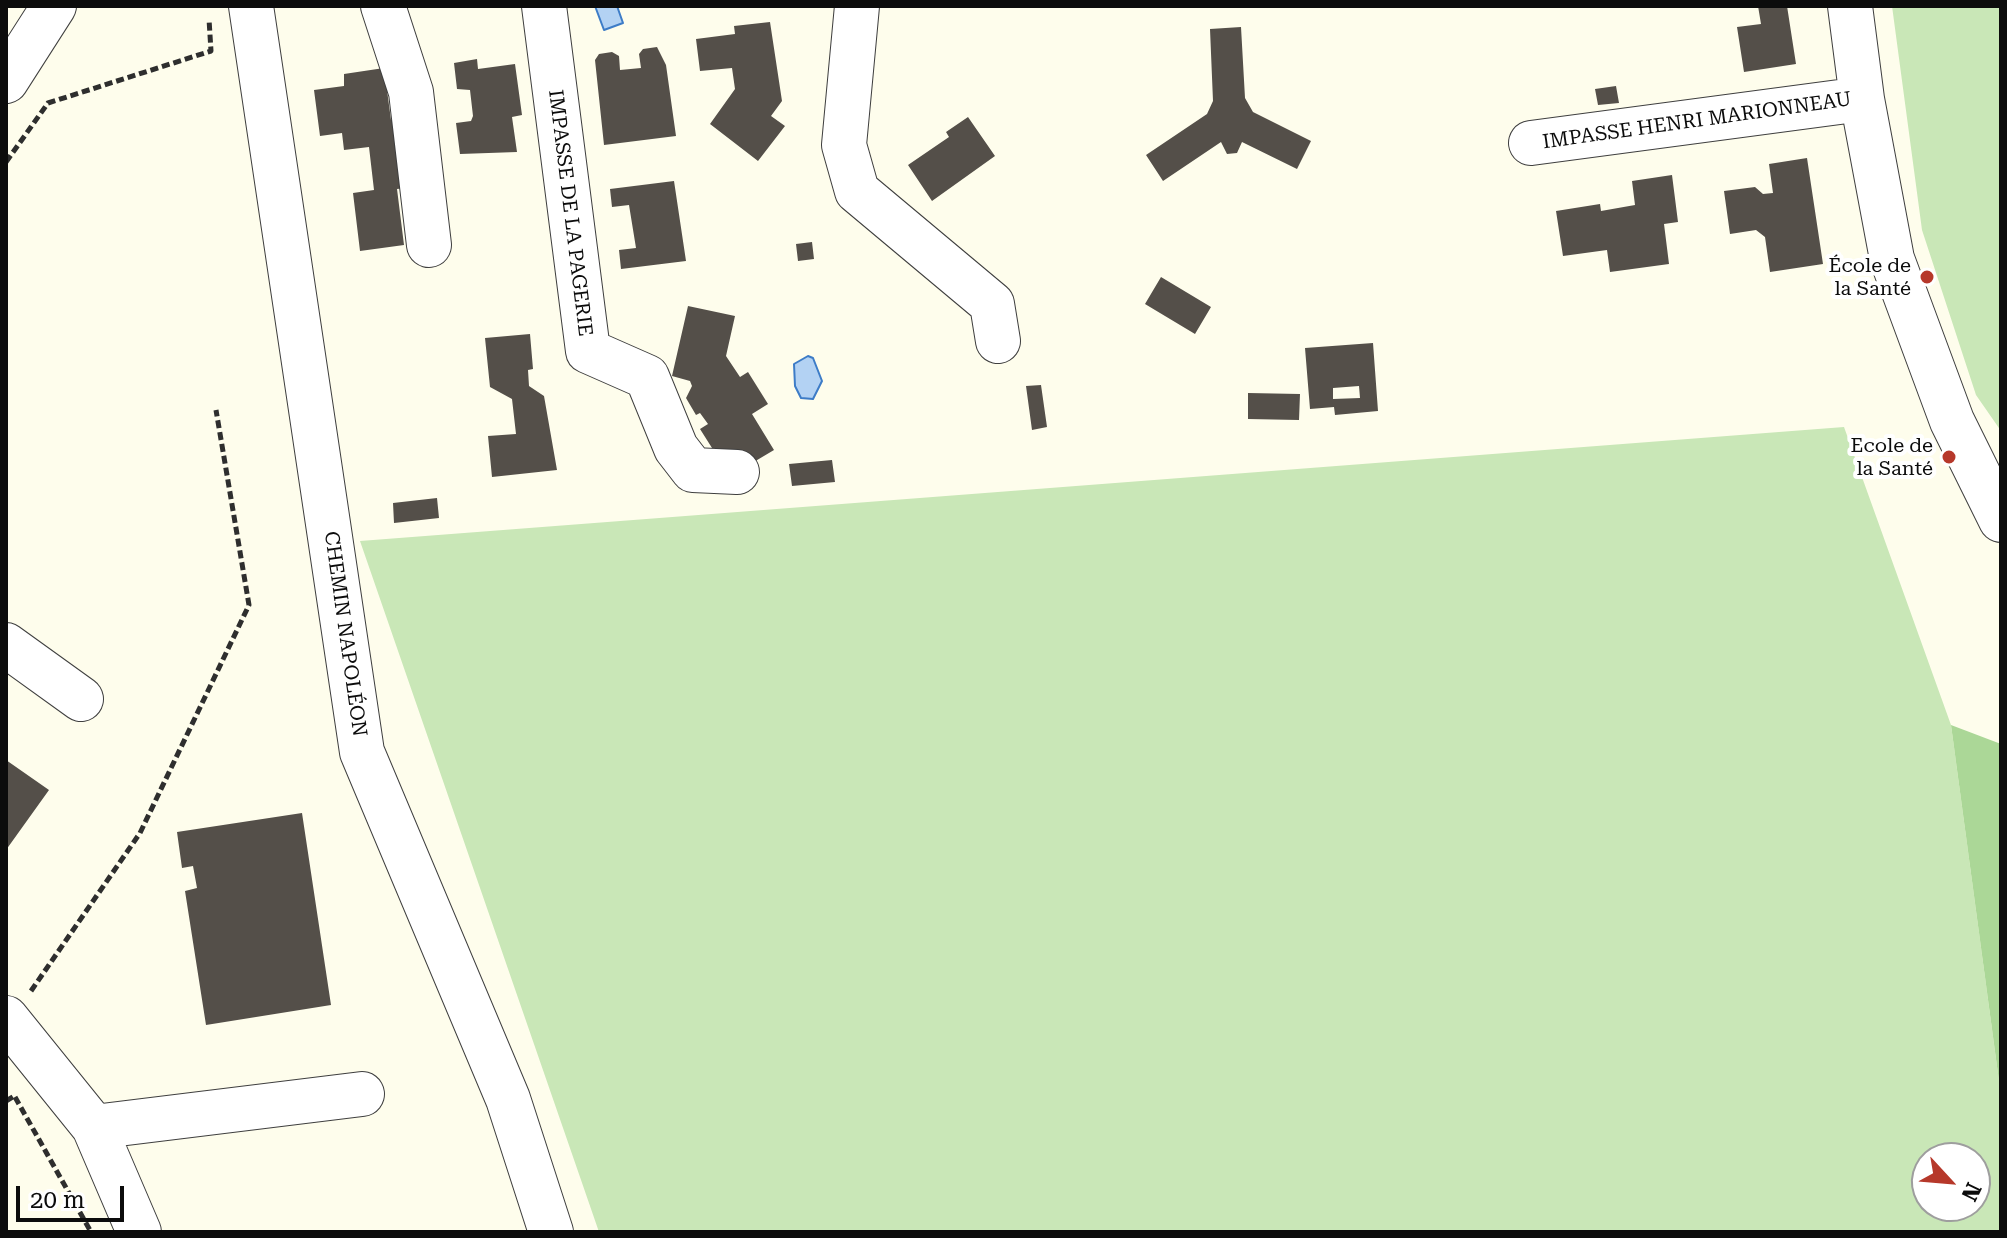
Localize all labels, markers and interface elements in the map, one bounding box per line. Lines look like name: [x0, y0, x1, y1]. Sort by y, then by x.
street label: IMPASSE HENRI MARIONNEAU: [1541, 87, 1853, 155]
street label: IMPASSE DE LA PAGERIE: [543, 88, 597, 338]
place label: École de la Santé: [1829, 254, 1911, 301]
marker: École de la Santé: [1918, 268, 1936, 286]
place label: Ecole de la Santé: [1851, 434, 1933, 481]
marker: Ecole de la Santé: [1940, 448, 1958, 466]
street label: CHEMIN NAPOLÉON: [319, 530, 371, 738]
north arrow: [1911, 1142, 1991, 1222]
scale bar: [20, 1170, 128, 1220]
text: N: [1956, 1179, 1986, 1205]
text: 20 m: [30, 1186, 85, 1214]

